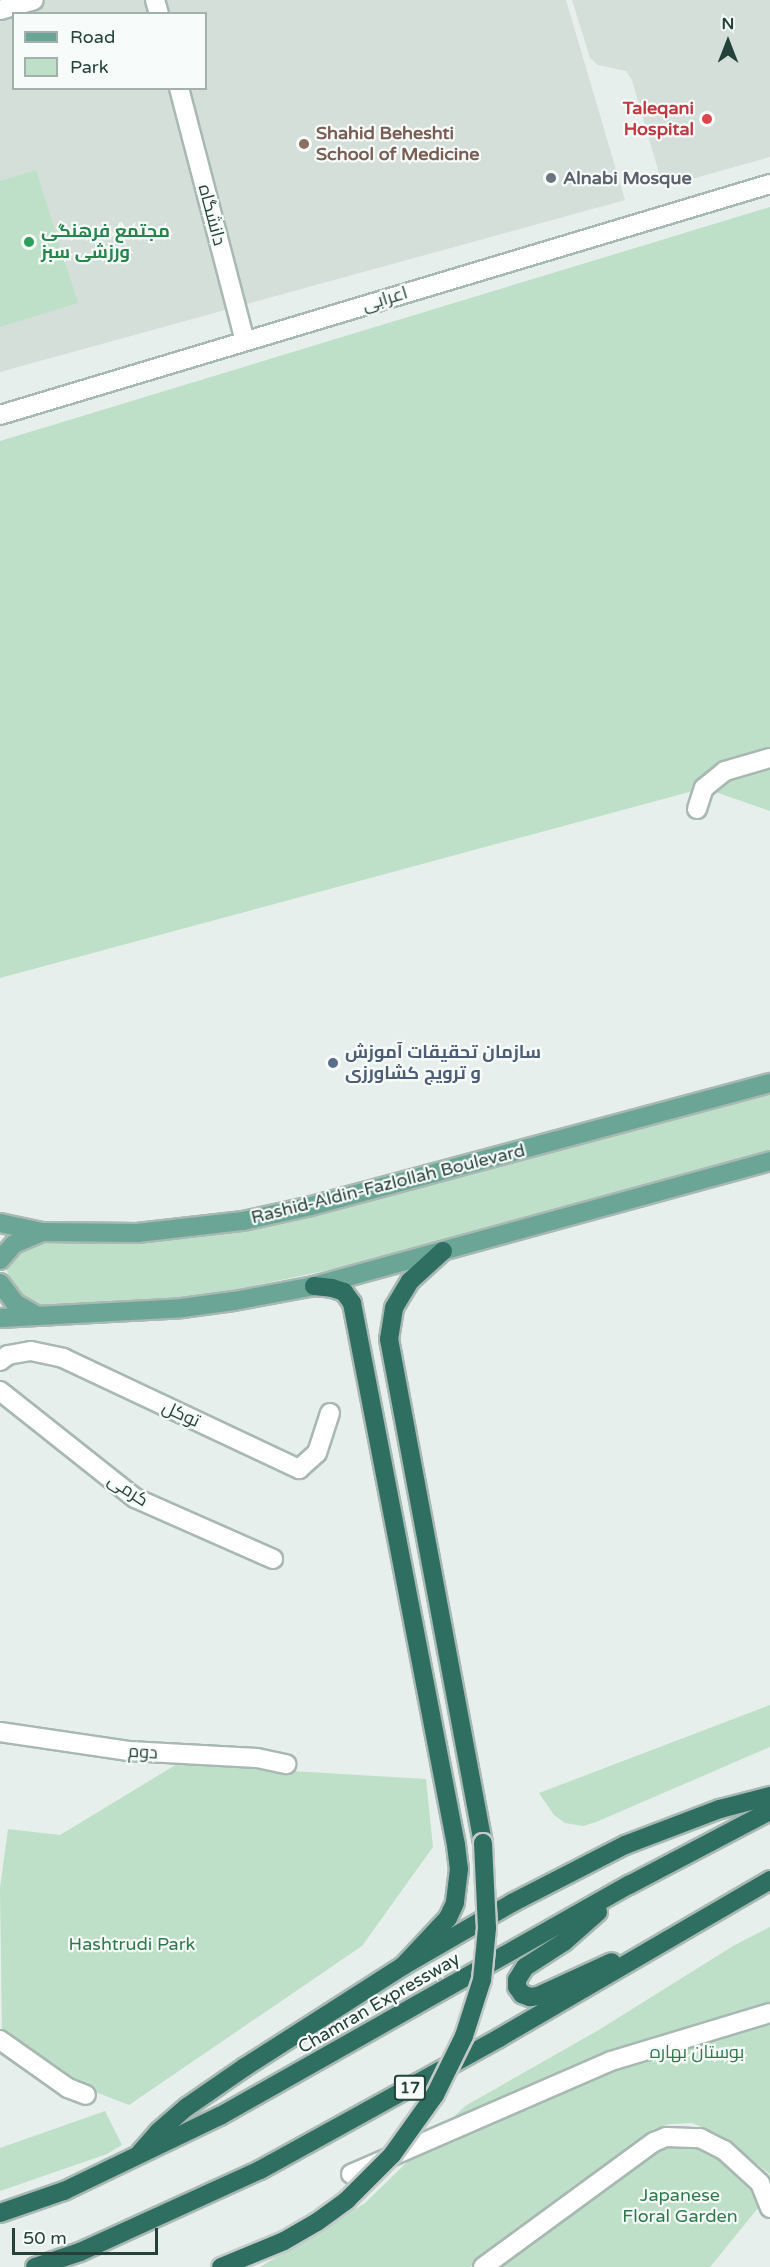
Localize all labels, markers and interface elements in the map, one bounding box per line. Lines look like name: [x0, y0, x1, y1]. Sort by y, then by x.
legend: [12, 12, 207, 90]
north arrow: [698, 12, 758, 72]
text: N: [722, 14, 734, 34]
text: Road: [70, 26, 115, 48]
text: Park: [70, 56, 108, 78]
place label: Taleqani Hospital: [623, 98, 694, 140]
marker: Taleqani Hospital: [698, 110, 716, 128]
place label: Shahid Beheshti School of Medicine: [316, 123, 479, 166]
marker: Shahid Beheshti School of Medicine: [297, 137, 311, 151]
place label: Alnabi Mosque: [563, 167, 692, 189]
marker: Alnabi Mosque: [544, 171, 558, 185]
street label: دانشگاه: [193, 182, 231, 248]
place label: مجتمع فرهنگی ورزشی سبز: [41, 221, 170, 264]
marker: مجتمع فرهنگی ورزشی سبز: [22, 235, 36, 249]
street label: اعرابی: [360, 282, 410, 316]
place label: سازمان تحقیقات آموزش و ترویج کشاورزی: [345, 1042, 541, 1084]
marker: سازمان تحقیقات آموزش و ترویج کشاورزی: [326, 1056, 340, 1070]
street label: Rashid-Aldin-Fazlollah Boulevard: [249, 1139, 527, 1229]
street label: توکل: [159, 1396, 203, 1432]
street label: کرمی: [104, 1469, 152, 1511]
street label: دوم: [127, 1740, 159, 1764]
park label: Hashtrudi Park: [69, 1933, 195, 1955]
street label: Chamran Expressway: [294, 1948, 464, 2058]
park label: بوستان بهاره: [650, 2041, 744, 2063]
road number: 17: [394, 2075, 426, 2101]
park label: Japanese Floral Garden: [622, 2185, 738, 2228]
scale bar: [15, 2216, 160, 2254]
text: 50 m: [23, 2227, 67, 2249]

